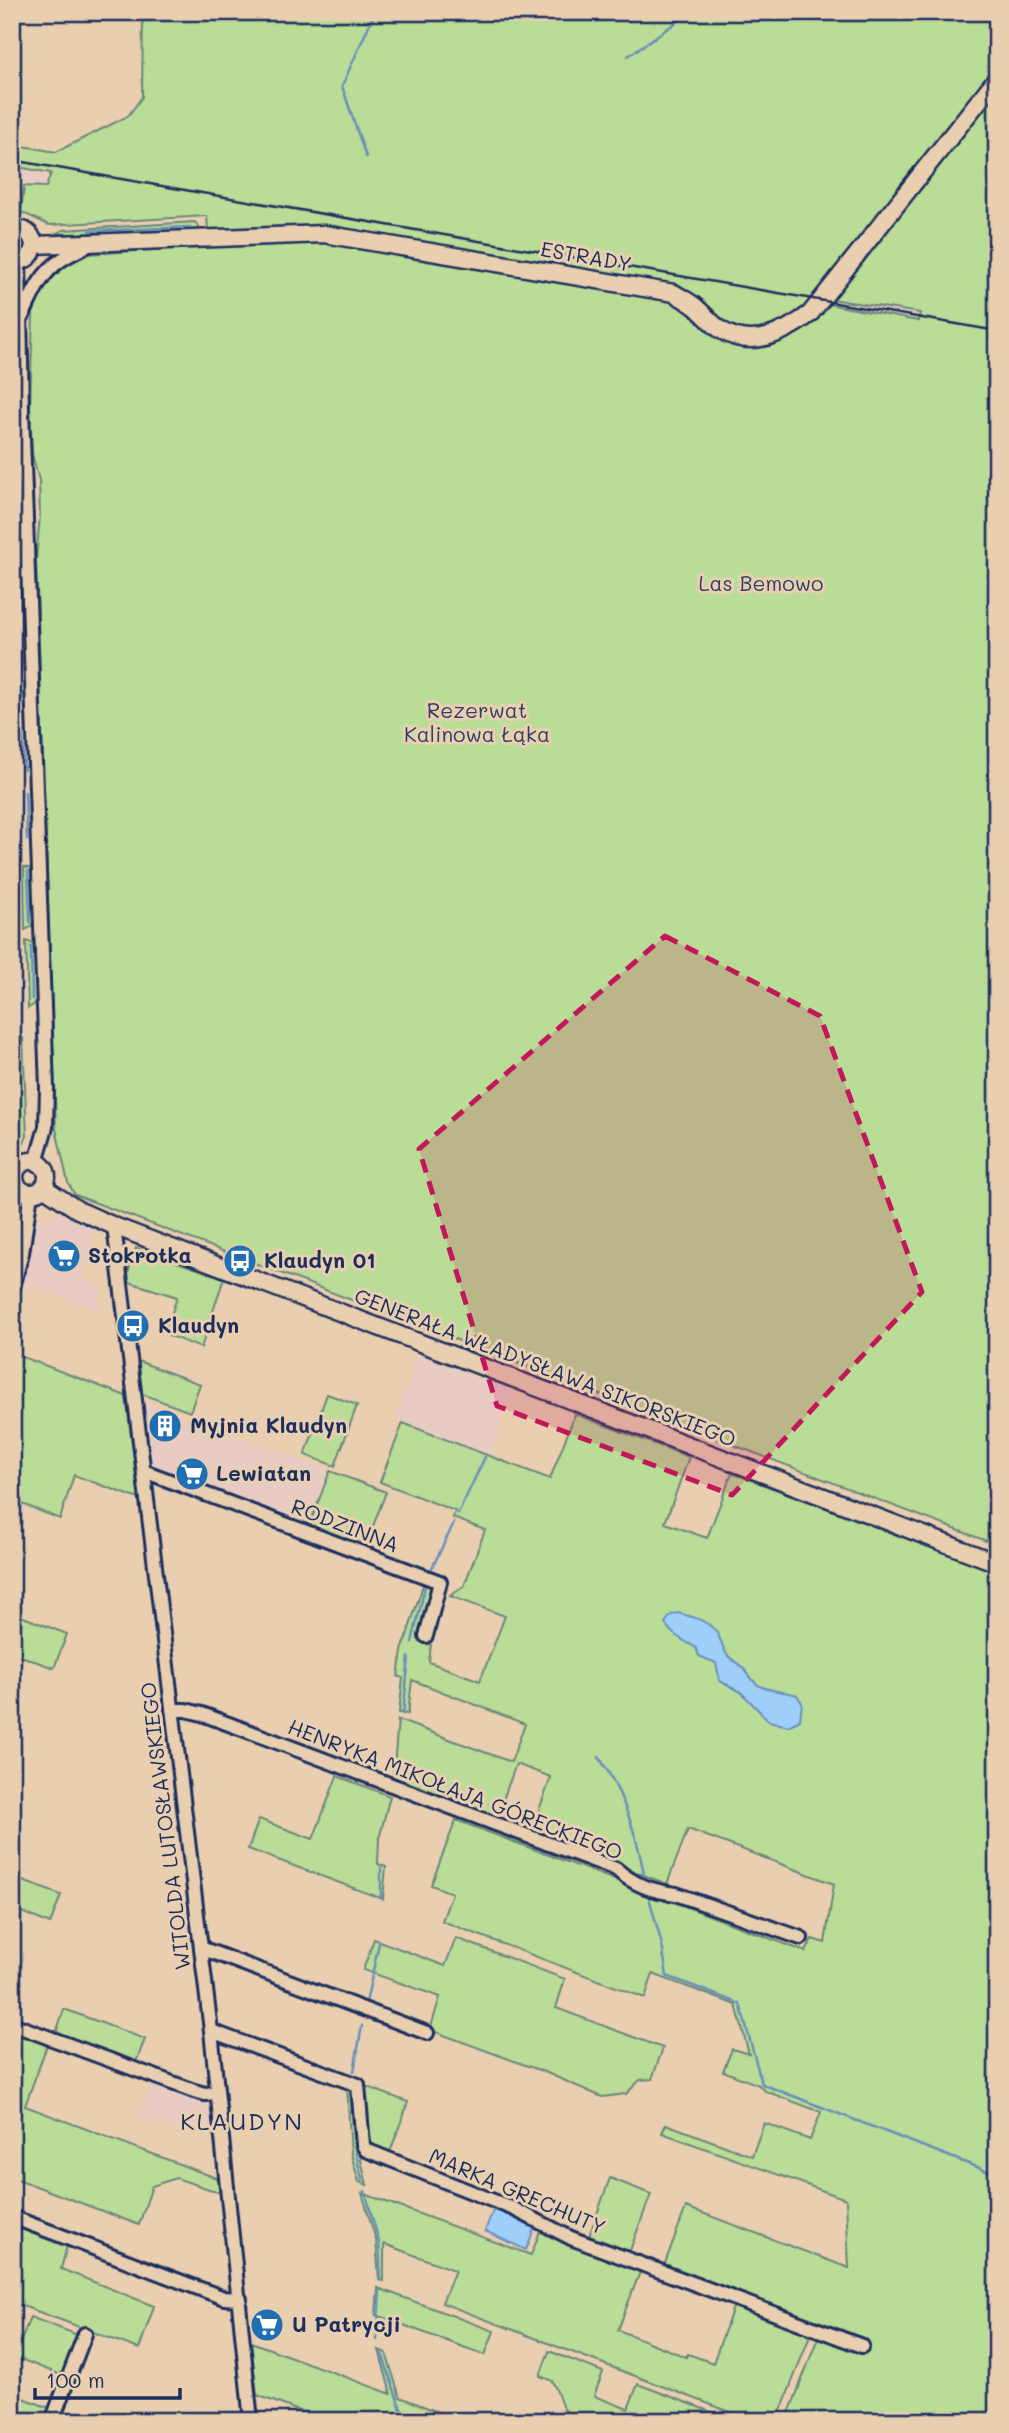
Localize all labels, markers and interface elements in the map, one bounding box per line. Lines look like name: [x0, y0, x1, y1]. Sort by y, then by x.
street label: ESTRADY: [539, 234, 634, 277]
park label: Las Bemowo: [698, 569, 824, 596]
park label: Rezerwat Kalinowa Łąka: [404, 696, 550, 747]
supermarket icon: Stokrotka: [45, 1237, 83, 1275]
place label: Stokrotka: [88, 1241, 192, 1268]
bus stop icon: Klaudyn 01: [221, 1242, 259, 1280]
place label: Klaudyn 01: [264, 1246, 376, 1274]
street label: GENERAŁA WŁADYSŁAWA SIKORSKIEGO: [351, 1281, 740, 1452]
bus stop icon: Klaudyn: [114, 1307, 152, 1345]
place label: Klaudyn: [158, 1311, 239, 1339]
building icon: Myjnia Klaudyn: [146, 1407, 184, 1445]
place label: Myjnia Klaudyn: [190, 1411, 347, 1439]
supermarket icon: Lewiatan: [173, 1455, 211, 1493]
place label: Lewiatan: [216, 1459, 311, 1486]
street label: RODZINNA: [288, 1492, 403, 1558]
street label: WITOLDA LUTOSŁAWSKIEGO: [133, 1681, 196, 1972]
street label: HENRYKA MIKOŁAJA GÓRECKIEGO: [284, 1712, 627, 1865]
district label: KLAUDYN: [180, 2105, 304, 2136]
street label: MARKA GRECHUTY: [425, 2141, 610, 2240]
supermarket icon: U Patrycji: [248, 2306, 286, 2344]
place label: U Patrycji: [292, 2310, 401, 2338]
scale bar: [35, 2356, 180, 2400]
text: 100 m: [46, 2366, 105, 2393]

